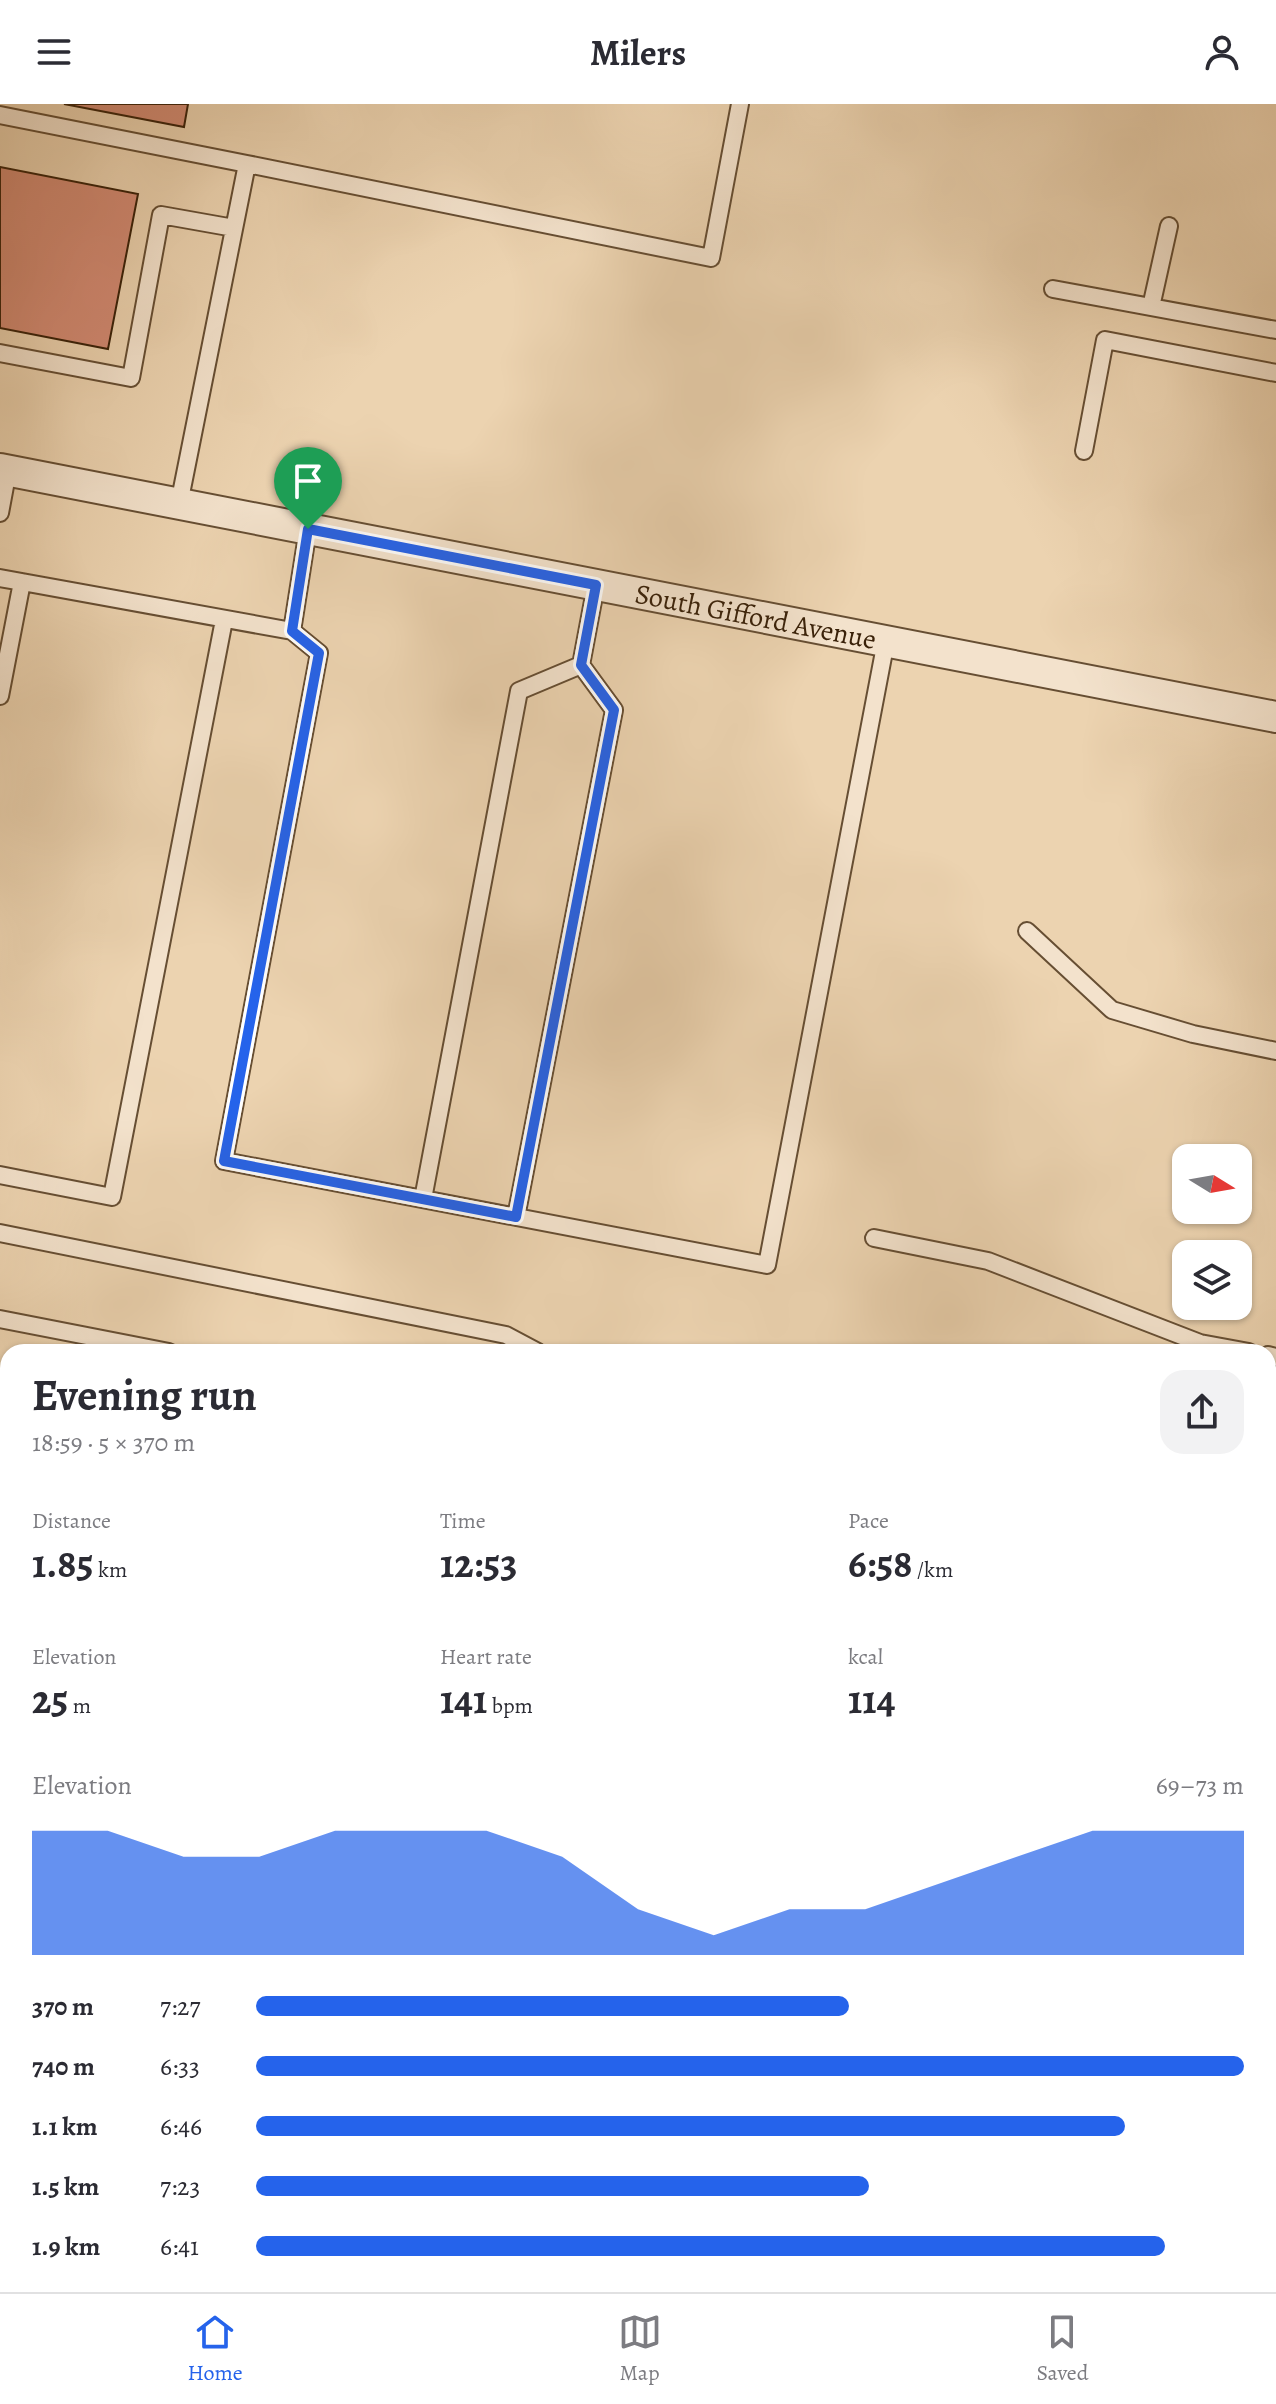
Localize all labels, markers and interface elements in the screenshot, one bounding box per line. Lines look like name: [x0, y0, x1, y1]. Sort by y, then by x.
text: Milers: [590, 28, 686, 77]
icon: menu: [32, 30, 76, 74]
icon: person: [1200, 30, 1244, 74]
pin: [274, 447, 342, 529]
icon: arrive: [286, 459, 330, 503]
street label: South Gifford Avenue: [632, 575, 879, 659]
north arrow: [1172, 1144, 1252, 1224]
map controls: [1172, 1144, 1252, 1320]
button: layers: [1172, 1240, 1252, 1320]
text: Evening run: [32, 1365, 257, 1425]
button: share: [1160, 1370, 1244, 1454]
text: 18:59 · 5 × 370 m: [32, 1425, 195, 1460]
text: Distance: [32, 1506, 111, 1536]
text: Time: [440, 1506, 486, 1536]
text: Pace: [848, 1506, 889, 1536]
text: 1.85: [32, 1536, 94, 1591]
text: 12:53: [440, 1536, 517, 1591]
text: 6:58: [848, 1536, 912, 1591]
text: km: [94, 1555, 127, 1585]
text: /km: [912, 1555, 953, 1585]
text: Elevation: [32, 1642, 116, 1672]
text: Heart rate: [440, 1642, 532, 1672]
text: kcal: [848, 1642, 883, 1672]
text: 25: [32, 1672, 68, 1727]
text: 141: [440, 1672, 487, 1727]
text: 114: [848, 1672, 895, 1727]
text: m: [68, 1691, 91, 1721]
text: bpm: [487, 1691, 533, 1721]
text: Elevation: [32, 1768, 132, 1803]
text: 69–73 m: [1156, 1768, 1244, 1803]
text: 370 m: [32, 1989, 94, 2024]
text: 7:27: [160, 1989, 200, 2024]
text: 740 m: [32, 2049, 95, 2084]
text: 6:33: [160, 2049, 200, 2084]
text: 1.1 km: [32, 2109, 98, 2144]
text: 6:46: [160, 2109, 202, 2144]
text: 1.5 km: [32, 2169, 99, 2204]
text: 7:23: [160, 2169, 200, 2204]
text: 1.9 km: [32, 2229, 100, 2264]
text: 6:41: [160, 2229, 199, 2264]
tab: Home: [187, 2310, 243, 2388]
tab: Map: [618, 2310, 662, 2388]
tab: Saved: [1036, 2310, 1089, 2388]

